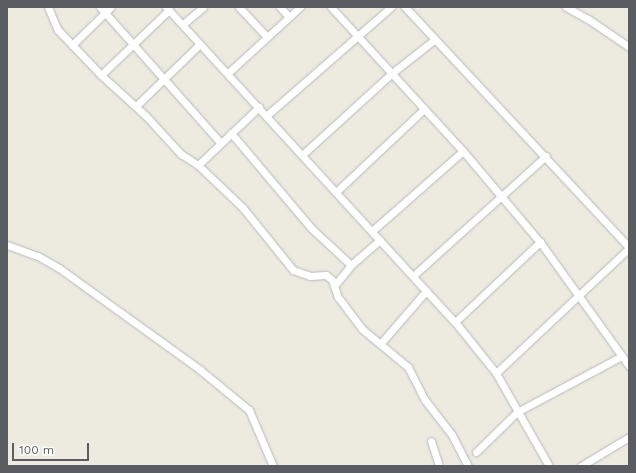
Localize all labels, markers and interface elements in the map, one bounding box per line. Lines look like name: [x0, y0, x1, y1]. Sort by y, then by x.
scale bar: [14, 435, 91, 461]
text: 100 m: [19, 443, 54, 457]

